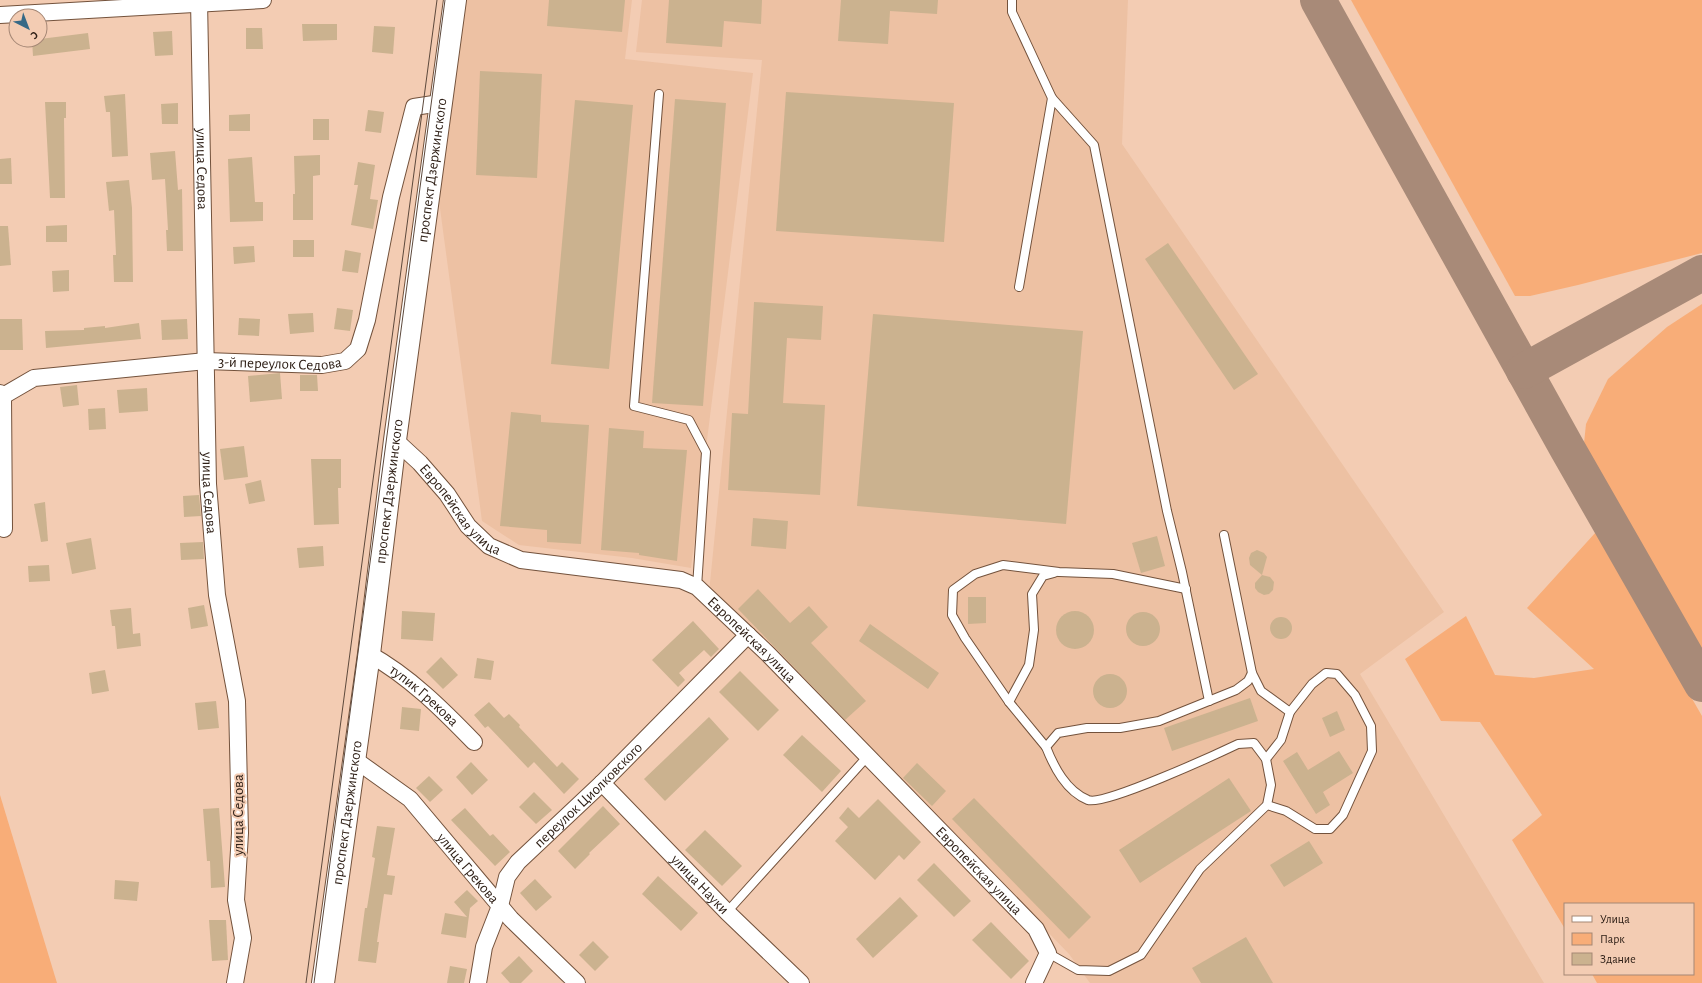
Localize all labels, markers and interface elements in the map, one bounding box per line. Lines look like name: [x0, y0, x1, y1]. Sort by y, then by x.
north arrow: [8, 8, 48, 48]
text: С: [28, 29, 40, 41]
street label: проспект Дзержинского: [415, 97, 450, 243]
street label: улица Седова: [193, 127, 210, 210]
street label: 3-й переулок Седова: [218, 354, 343, 373]
street label: проспект Дзержинского: [373, 418, 406, 565]
street label: улица Седова: [199, 451, 219, 534]
street label: Европейская улица: [416, 461, 503, 558]
street label: Европейская улица: [704, 594, 799, 686]
street label: тупик Грекова: [386, 661, 461, 729]
street label: проспект Дзержинского: [330, 740, 365, 886]
street label: переулок Циолковского: [532, 740, 645, 851]
street label: улица Седова: [231, 774, 246, 857]
street label: Европейская улица: [933, 824, 1025, 918]
street label: улица Грекова: [433, 829, 502, 907]
street label: улица Науки: [667, 851, 732, 917]
legend: [1564, 903, 1694, 975]
text: Улица: [1600, 913, 1630, 925]
text: Парк: [1600, 933, 1625, 945]
text: Здание: [1600, 953, 1636, 965]

